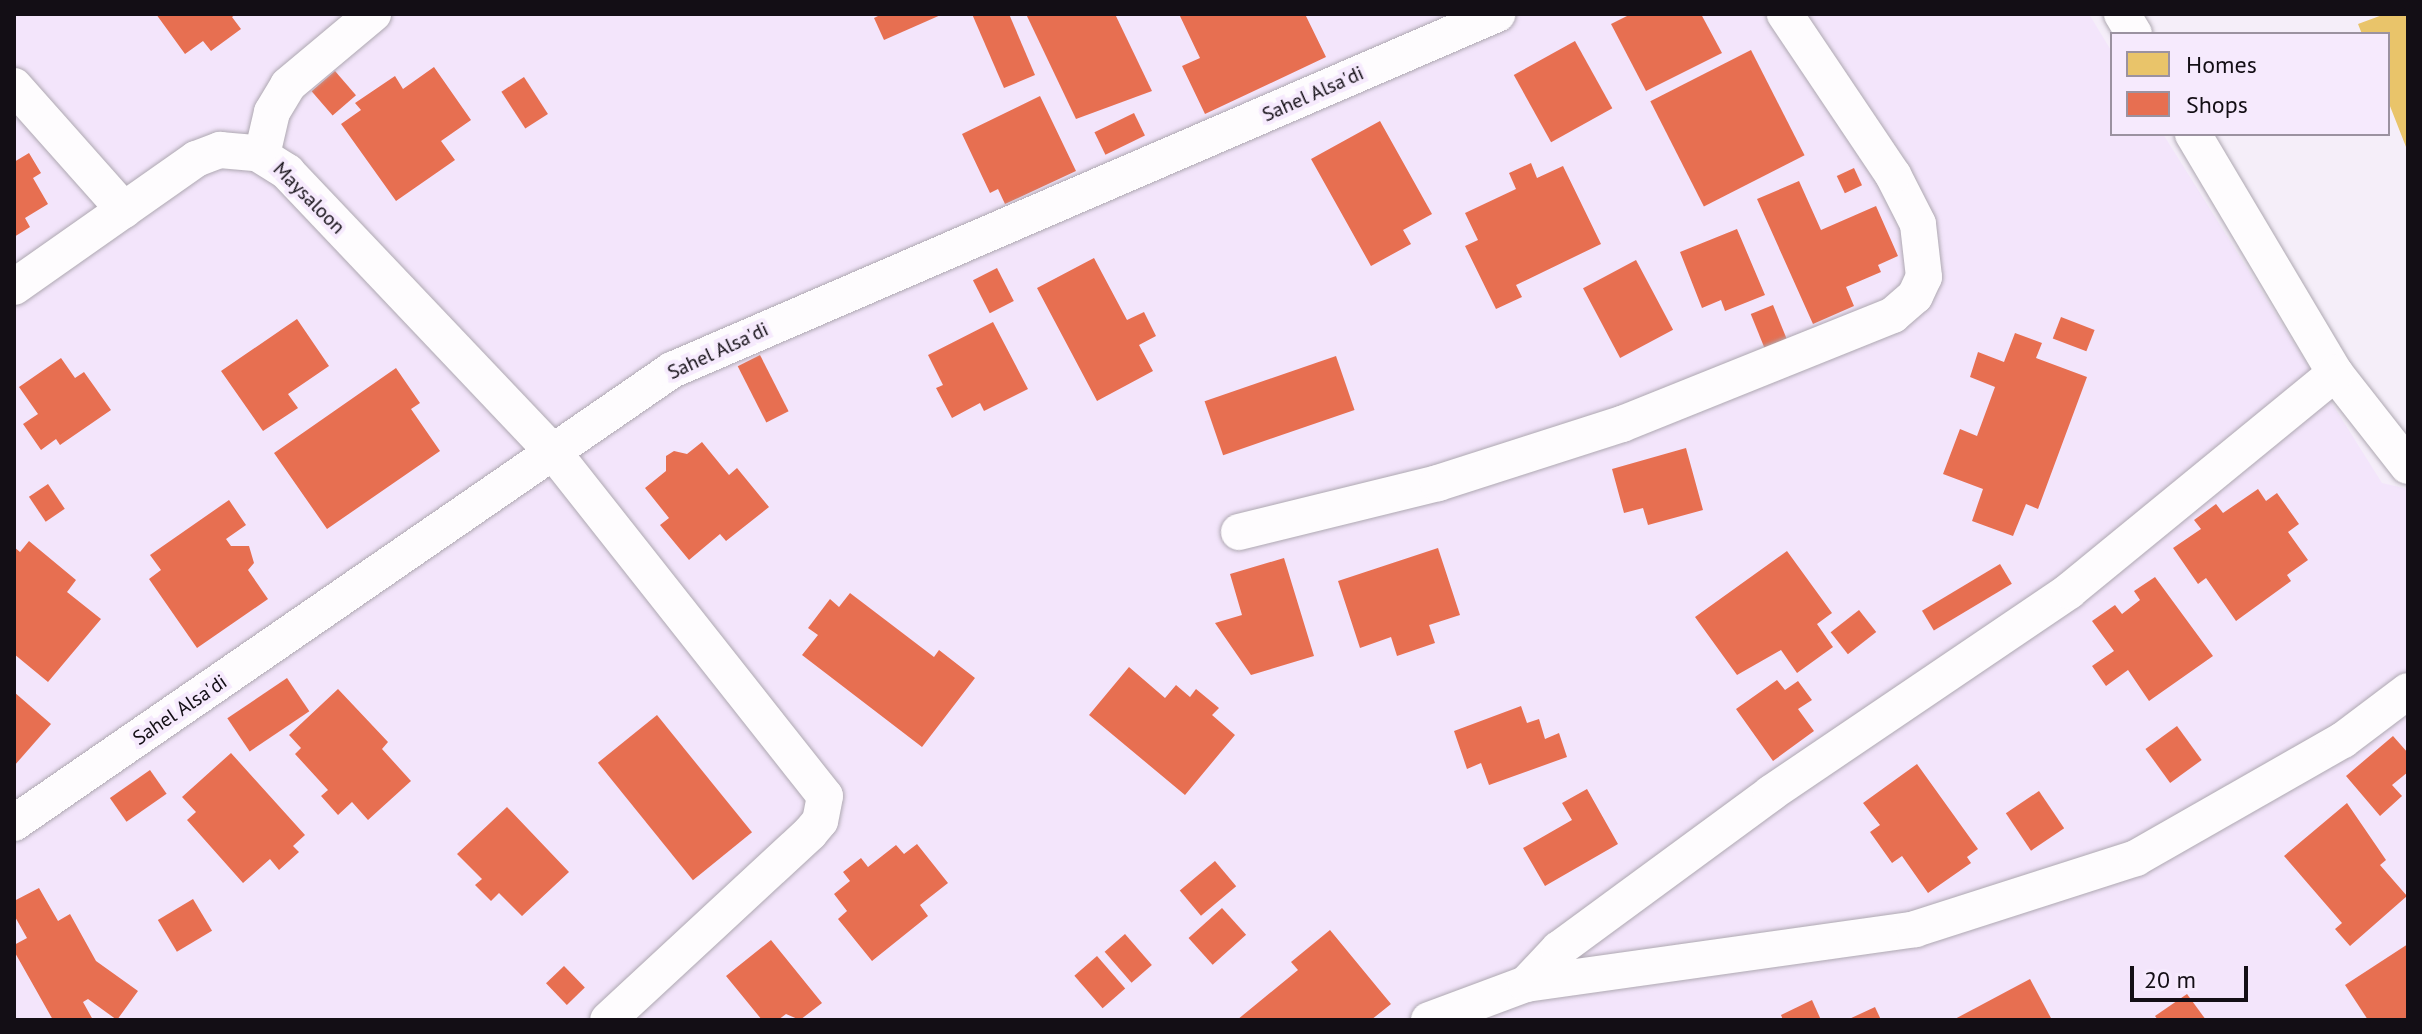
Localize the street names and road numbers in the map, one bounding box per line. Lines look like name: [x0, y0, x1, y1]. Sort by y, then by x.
street label: Sahel Alsa'di: [1258, 61, 1368, 127]
street label: Maysaloon: [268, 157, 350, 239]
street label: Sahel Alsa'di: [664, 317, 772, 385]
street label: Sahel Alsa'di: [128, 670, 232, 750]

